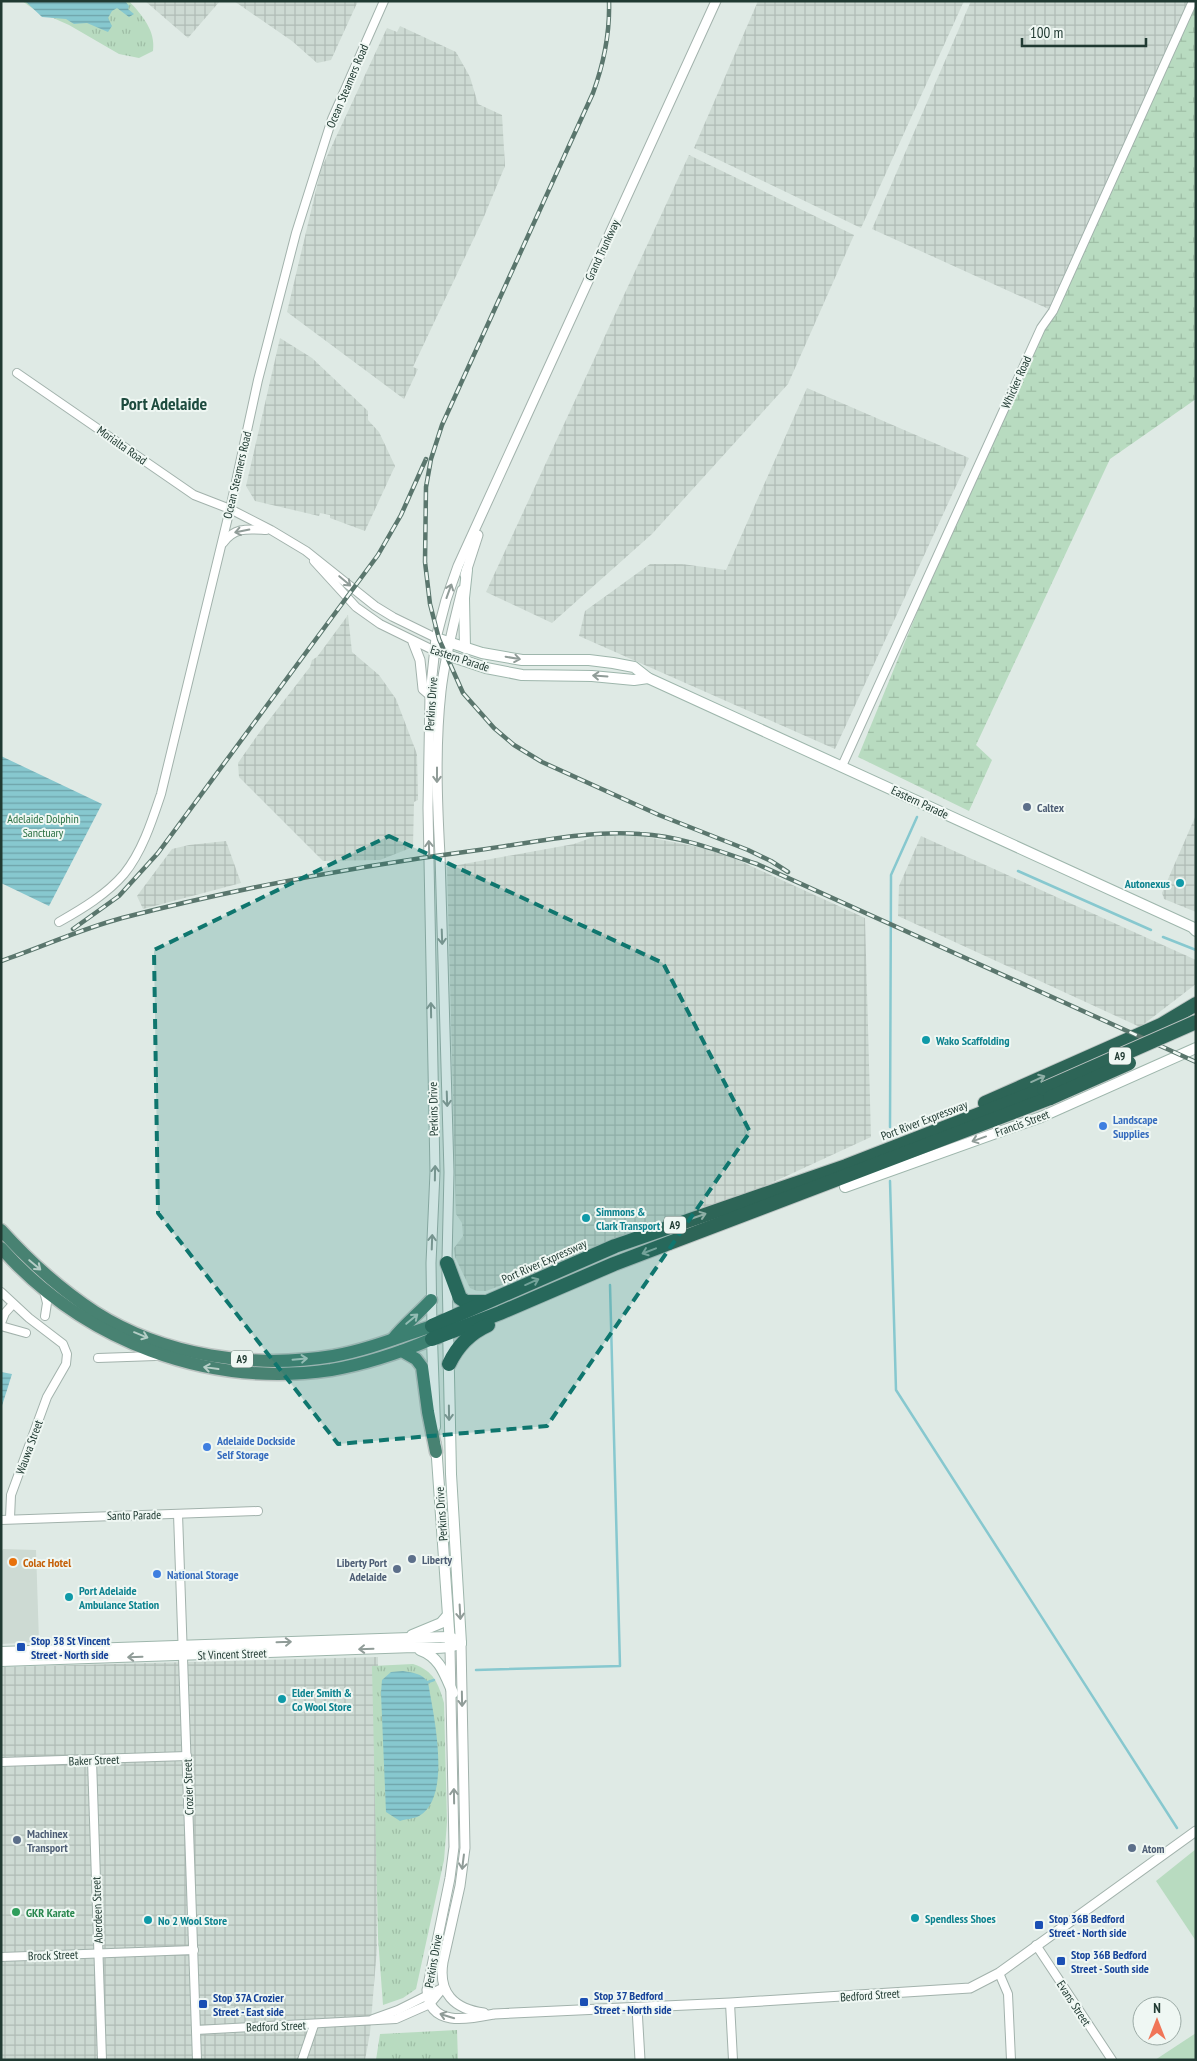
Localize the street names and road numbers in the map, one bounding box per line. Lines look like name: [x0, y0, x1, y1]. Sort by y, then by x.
street label: Ocean Steamers Road: [323, 42, 371, 130]
street label: Grand Trunkway: [581, 217, 623, 283]
street label: Whicker Road: [998, 353, 1034, 411]
street label: Morialta Road: [94, 422, 150, 468]
street label: Ocean Steamers Road: [220, 430, 254, 520]
street label: Eastern Parade: [428, 641, 492, 675]
street label: Perkins Drive: [422, 676, 440, 732]
street label: Eastern Parade: [889, 782, 951, 822]
road number: A9: [1109, 1048, 1131, 1064]
street label: Perkins Drive: [425, 1082, 441, 1136]
street label: Port River Expressway: [879, 1096, 970, 1143]
street label: Francis Street: [993, 1106, 1052, 1140]
road number: A9: [664, 1216, 686, 1234]
street label: Port River Expressway: [499, 1235, 589, 1286]
road number: A9: [231, 1350, 253, 1368]
street label: Wauwa Street: [12, 1417, 46, 1476]
street label: Perkins Drive: [432, 1486, 450, 1542]
street label: Santo Parade: [107, 1507, 161, 1523]
street label: St Vincent Street: [197, 1645, 267, 1663]
street label: Baker Street: [68, 1752, 120, 1768]
street label: Crozier Street: [179, 1758, 196, 1815]
street label: Aberdeen Street: [88, 1876, 106, 1944]
street label: Perkins Drive: [421, 1933, 445, 1989]
street label: Brock Street: [28, 1947, 79, 1963]
street label: Evans Street: [1054, 1977, 1095, 2029]
street label: Bedford Street: [840, 1985, 901, 2005]
street label: Bedford Street: [246, 2017, 307, 2035]

